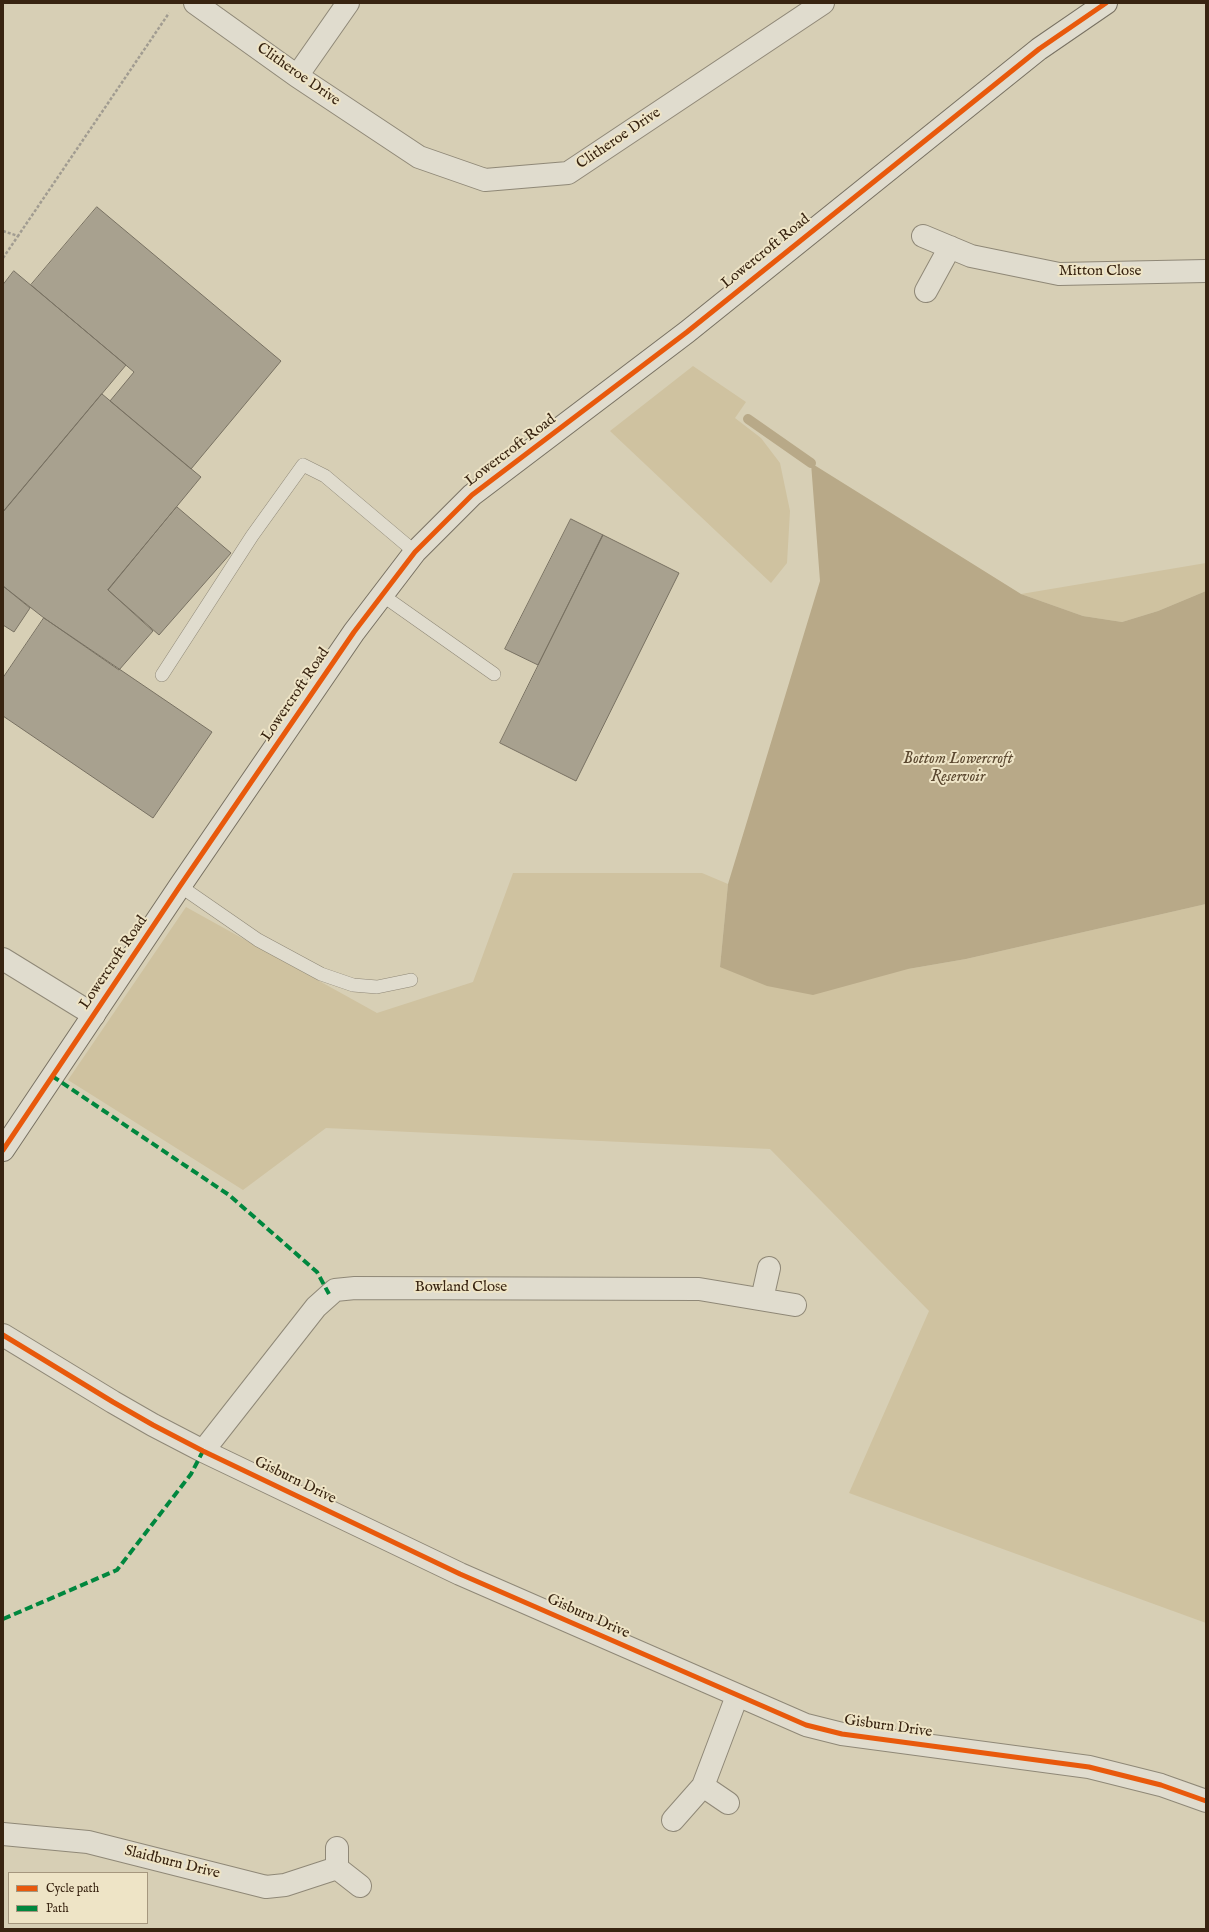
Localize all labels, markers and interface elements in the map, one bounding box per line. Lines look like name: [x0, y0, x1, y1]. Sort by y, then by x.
street label: Clitheroe Drive: [253, 40, 343, 110]
street label: Clitheroe Drive: [574, 104, 664, 174]
street label: Lowercroft Road: [718, 211, 814, 293]
street label: Mitton Close: [1059, 263, 1141, 281]
street label: Lowercroft Road: [462, 411, 560, 491]
street label: Lowercroft Road: [258, 645, 334, 745]
water label: Bottom Lowercroft Reservoir: [903, 750, 1013, 788]
street label: Lowercroft Road: [76, 913, 152, 1013]
street label: Bowland Close: [415, 1279, 507, 1297]
street label: Gisburn Drive: [251, 1453, 339, 1509]
street label: Gisburn Drive: [544, 1591, 632, 1643]
street label: Gisburn Drive: [843, 1712, 933, 1742]
street label: Slaidburn Drive: [122, 1842, 222, 1884]
legend: [8, 1872, 148, 1924]
text: Cycle path: [46, 1881, 99, 1896]
text: Path: [46, 1901, 69, 1916]

